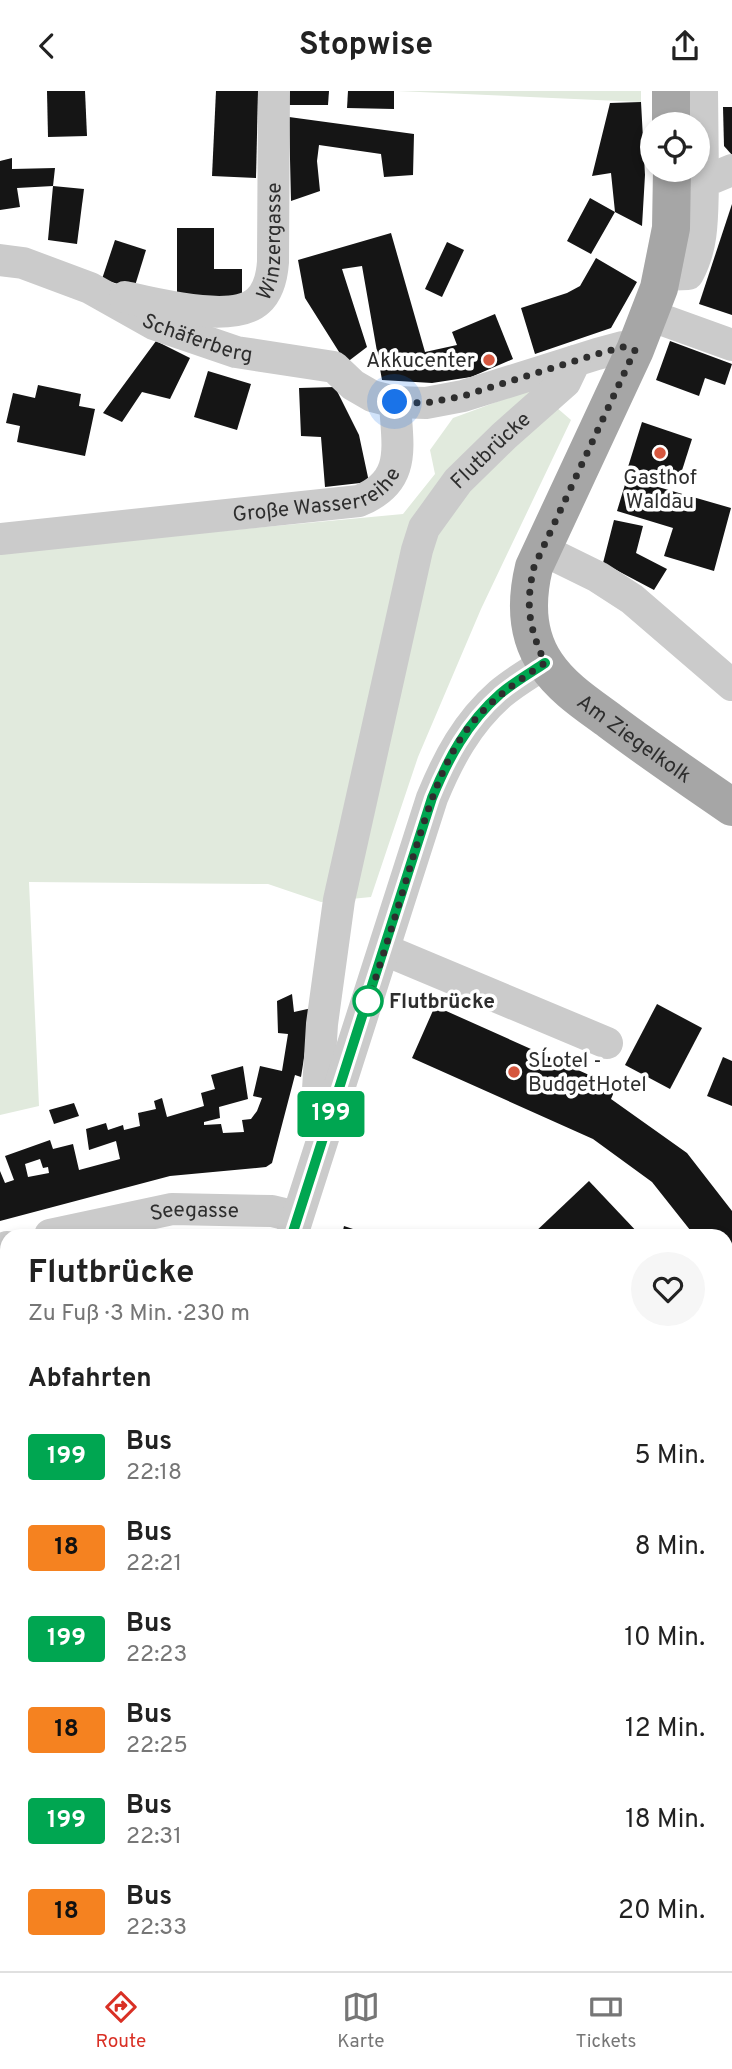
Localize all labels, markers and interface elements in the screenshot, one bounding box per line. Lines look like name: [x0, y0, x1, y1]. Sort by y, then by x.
text: Stopwise: [299, 26, 433, 66]
icon: back: [28, 27, 66, 65]
icon: share: [666, 27, 704, 65]
map controls: [640, 112, 710, 182]
button: locate: [640, 112, 710, 182]
street label: Winzergasse: [251, 182, 288, 306]
street label: Schäferberg: [137, 308, 254, 369]
place label: Akkucenter: [366, 348, 475, 375]
marker: Akkucenter: [481, 352, 497, 368]
your location: [377, 384, 412, 419]
street label: Flutbrücke: [446, 407, 537, 496]
marker: Gasthof Waldau: [652, 445, 668, 461]
street label: Große Wasserreihe: [231, 464, 408, 529]
place label: Gasthof Waldau: [623, 465, 697, 516]
street label: Am Ziegelkolk: [571, 689, 696, 790]
marker: Flutbrücke: [353, 986, 383, 1016]
place label: Flutbrücke: [389, 989, 495, 1016]
place label: SL´otel - BudgetHotel: [528, 1047, 647, 1099]
marker: SL´otel - BudgetHotel: [506, 1064, 522, 1080]
line badge: 199: [291, 1091, 371, 1137]
text: 199: [311, 1099, 351, 1129]
street label: Seegasse: [148, 1197, 239, 1228]
button: heart: [631, 1252, 705, 1326]
text: Flutbrücke: [28, 1253, 194, 1295]
text: Zu Fuß · 3 Min. · 230 m: [28, 1300, 250, 1329]
text: Abfahrten: [28, 1363, 152, 1396]
text: Bus: [126, 1426, 172, 1459]
text: 5 Min.: [635, 1440, 705, 1473]
text: 199: [47, 1442, 86, 1472]
text: 22:18: [126, 1459, 182, 1488]
text: Bus: [126, 1517, 172, 1550]
text: 8 Min.: [635, 1531, 705, 1564]
text: 18: [54, 1533, 79, 1563]
text: 22:21: [126, 1550, 182, 1579]
text: Bus: [126, 1608, 172, 1641]
text: 10 Min.: [624, 1622, 705, 1655]
text: 199: [47, 1624, 86, 1654]
text: 22:23: [126, 1641, 187, 1670]
text: Bus: [126, 1699, 172, 1732]
text: 12 Min.: [625, 1713, 705, 1746]
text: 18: [54, 1715, 79, 1745]
text: 22:25: [126, 1732, 188, 1761]
text: Bus: [126, 1790, 172, 1823]
text: 18 Min.: [625, 1804, 705, 1837]
text: 199: [47, 1806, 86, 1836]
text: 22:31: [126, 1823, 182, 1852]
text: Bus: [126, 1881, 172, 1914]
text: 20 Min.: [618, 1895, 705, 1928]
text: 18: [54, 1897, 79, 1927]
text: 22:33: [126, 1914, 187, 1943]
tab: Route: [96, 1988, 146, 2054]
tab: Karte: [337, 1988, 385, 2054]
tab: Tickets: [576, 1988, 636, 2054]

